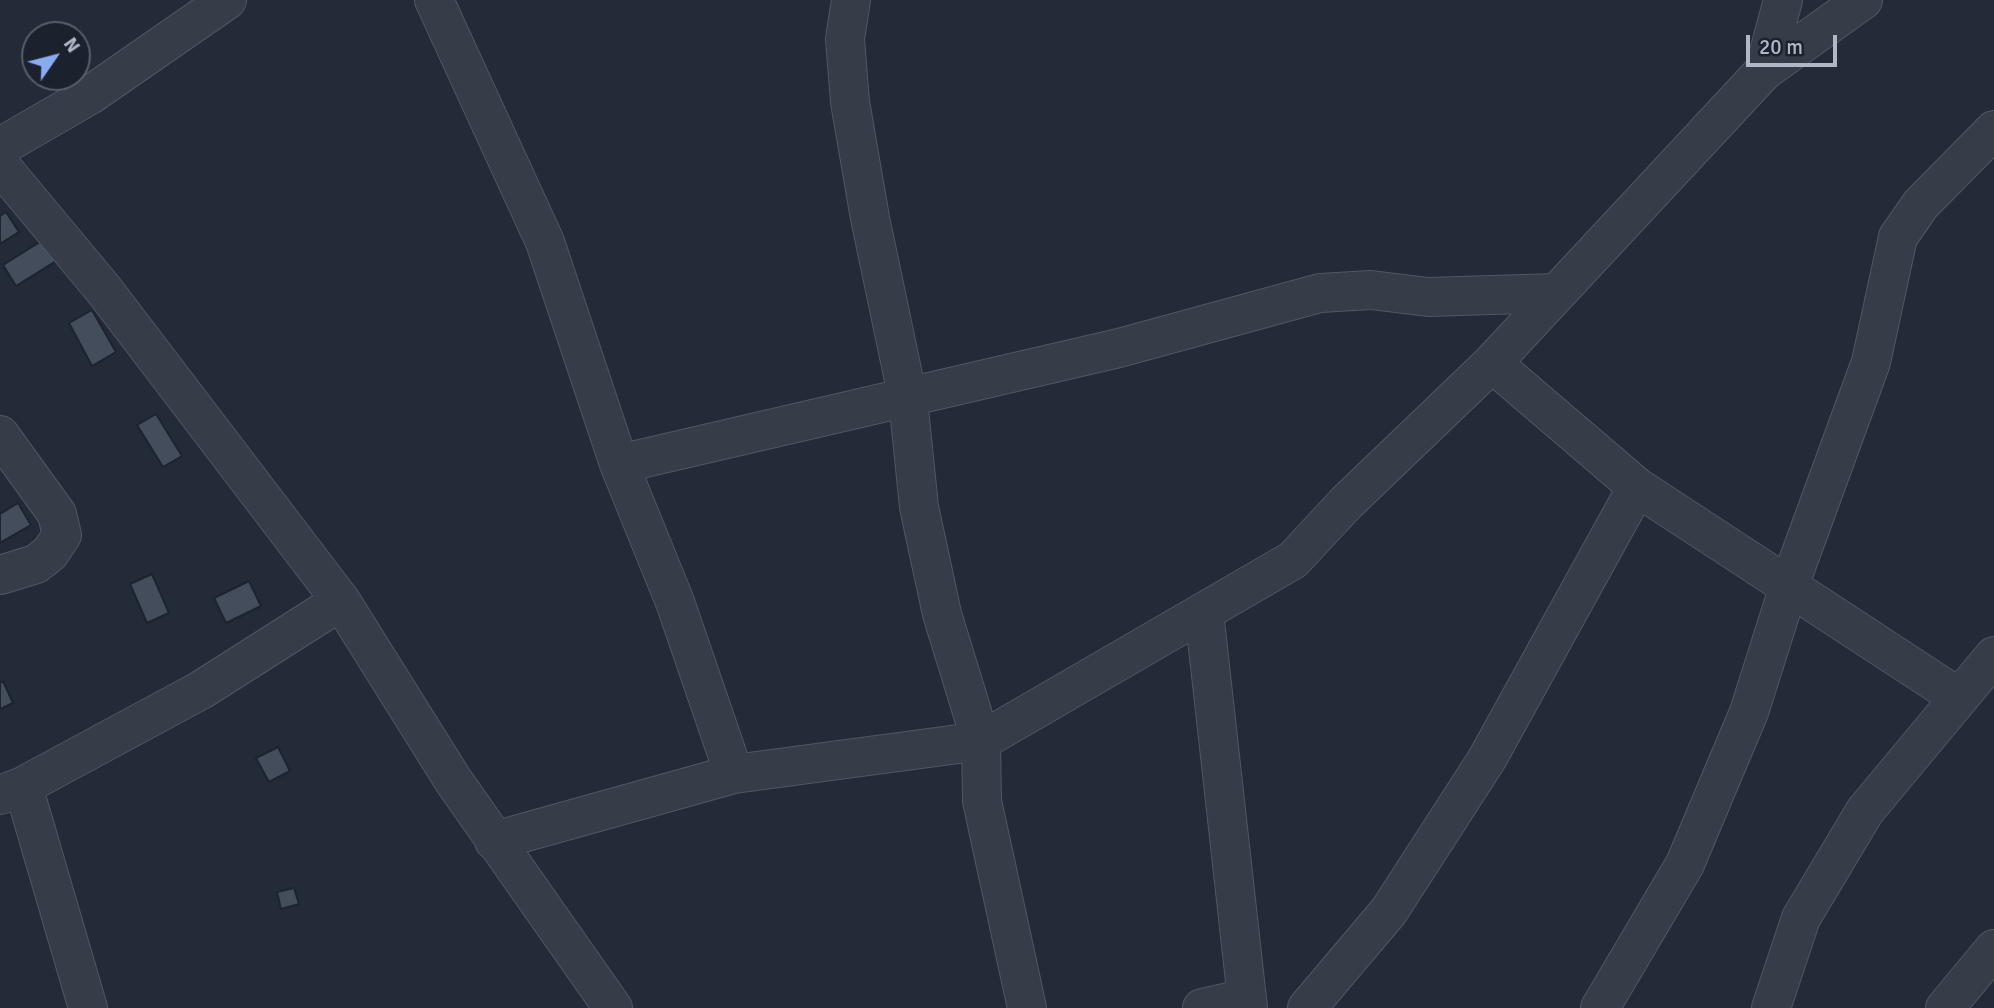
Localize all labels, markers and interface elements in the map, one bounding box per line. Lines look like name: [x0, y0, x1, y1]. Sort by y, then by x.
north arrow: [21, 21, 91, 91]
scale bar: [1749, 21, 1840, 65]
text: N: [58, 33, 85, 57]
text: 20 m: [1759, 34, 1803, 60]

